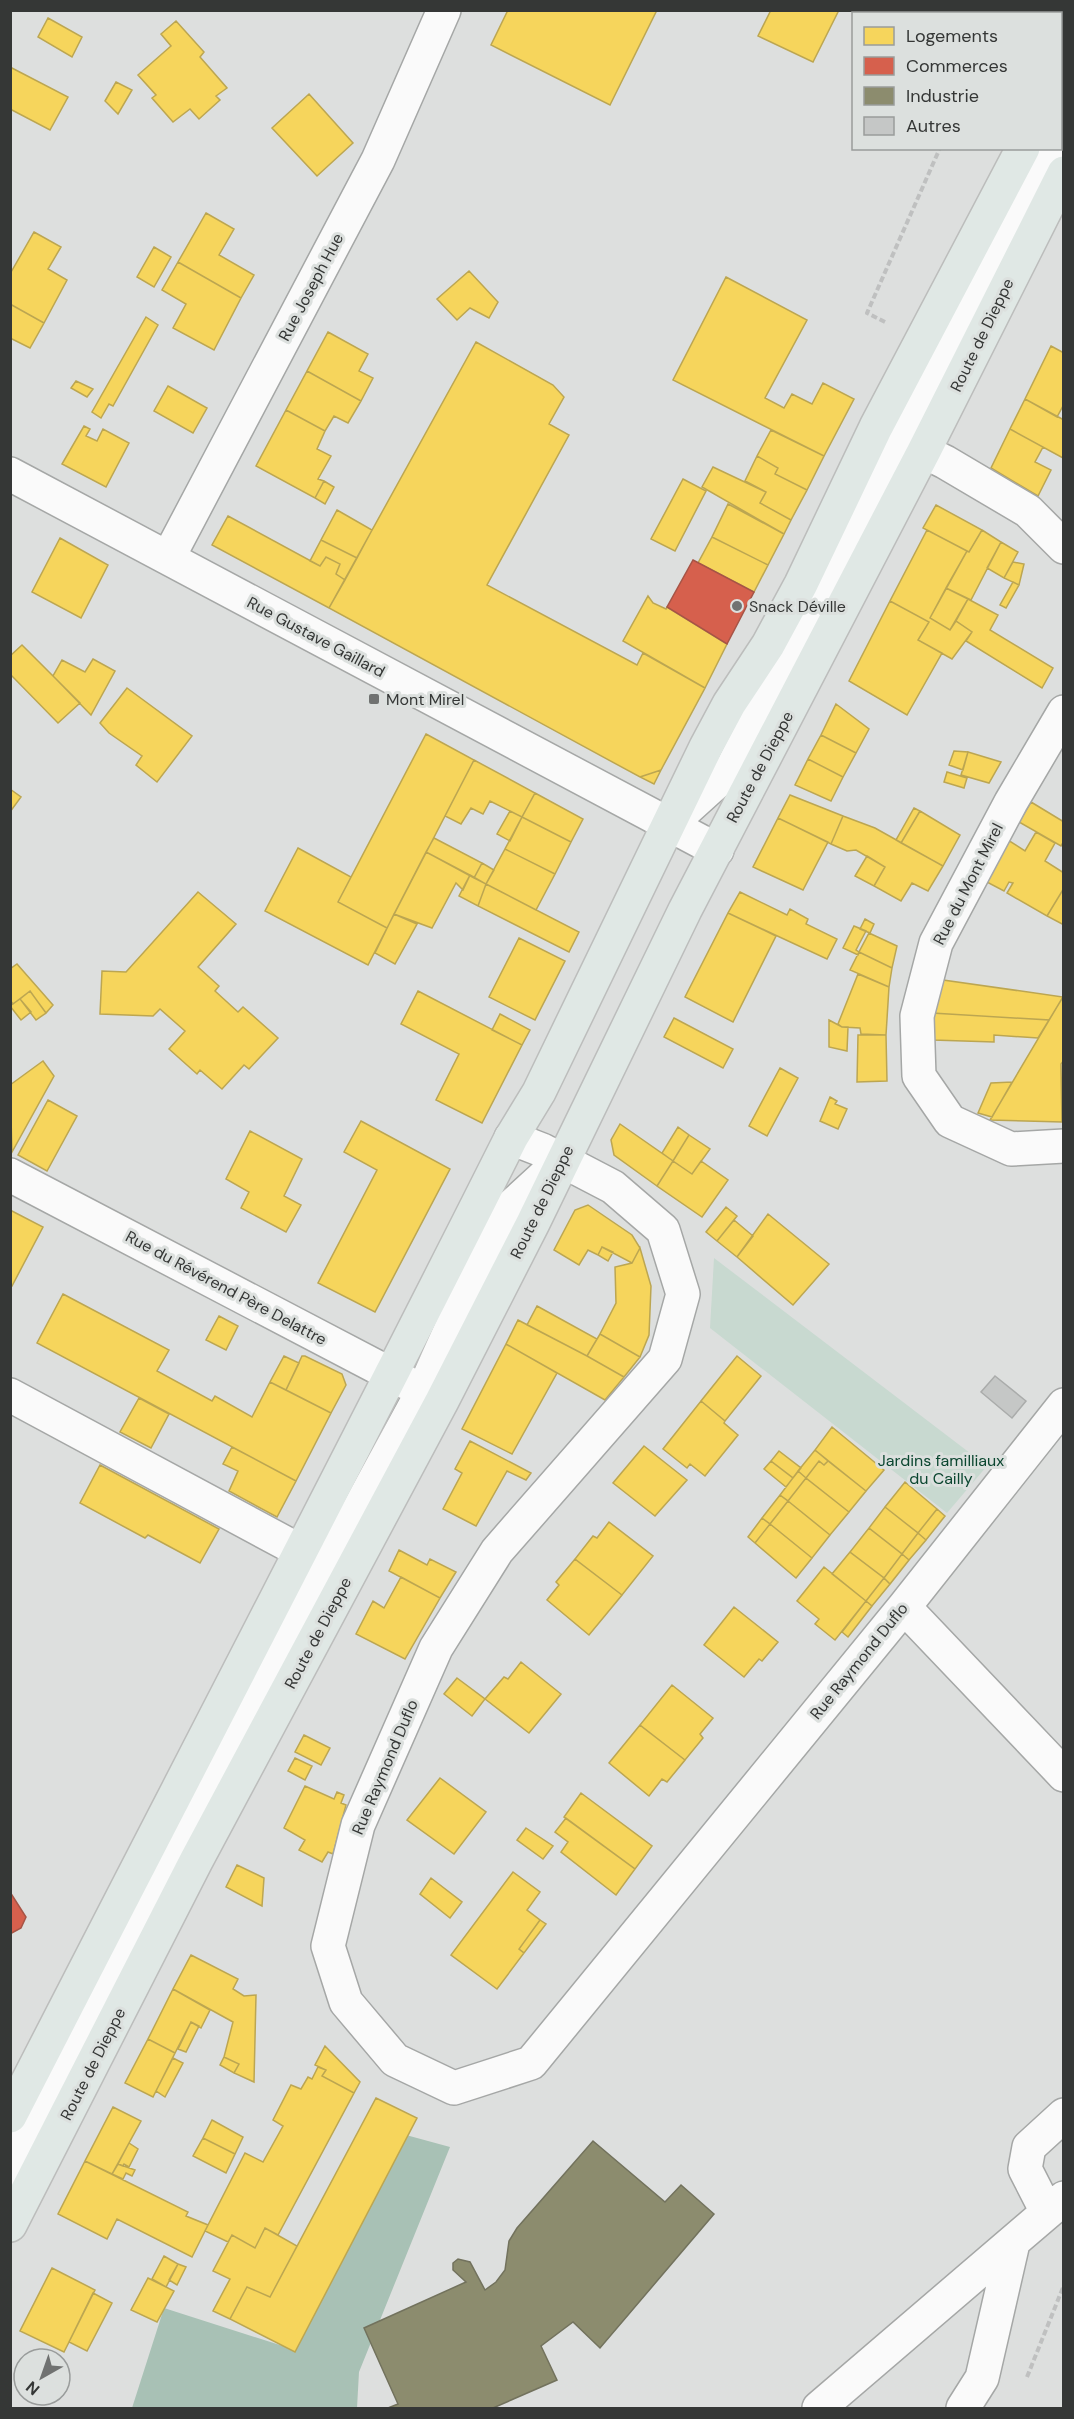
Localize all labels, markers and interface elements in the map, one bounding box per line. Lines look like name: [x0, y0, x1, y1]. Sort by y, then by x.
legend: [852, 12, 1062, 150]
text: Logements: [906, 24, 998, 48]
text: Commerces: [906, 54, 1008, 78]
text: Industrie: [906, 84, 979, 108]
text: Autres: [906, 114, 961, 138]
street label: Rue Joseph Hue: [274, 229, 348, 345]
street label: Route de Dieppe: [945, 275, 1019, 395]
street label: Rue Gustave Gaillard: [243, 592, 389, 682]
place label: Snack Déville: [749, 596, 846, 617]
marker: Snack Déville: [730, 599, 744, 613]
place label: Mont Mirel: [386, 689, 464, 710]
marker: Mont Mirel: [367, 692, 381, 706]
street label: Route de Dieppe: [722, 708, 798, 826]
street label: Rue du Mont Mirel: [928, 820, 1008, 948]
street label: Route de Dieppe: [505, 1142, 579, 1262]
street label: Rue du Révérend Père Delattre: [122, 1226, 330, 1350]
park label: Jardins familliaux du Cailly: [878, 1450, 1004, 1489]
street label: Route de Dieppe: [280, 1574, 356, 1692]
street label: Rue Raymond Duflo: [805, 1598, 913, 1724]
street label: Rue Raymond Duflo: [347, 1696, 423, 1838]
street label: Route de Dieppe: [56, 2004, 130, 2124]
north arrow: [12, 2347, 72, 2407]
text: N: [21, 2376, 44, 2400]

